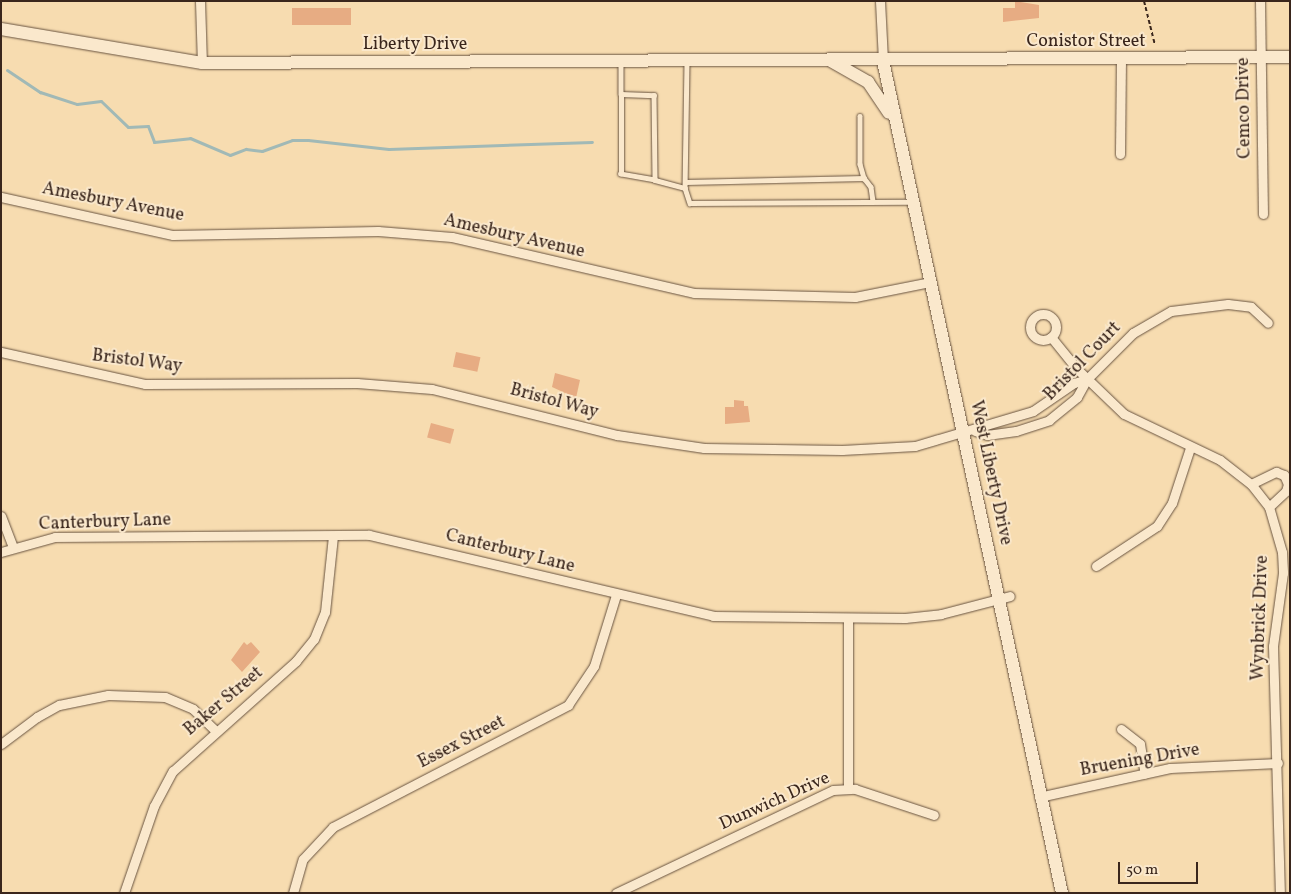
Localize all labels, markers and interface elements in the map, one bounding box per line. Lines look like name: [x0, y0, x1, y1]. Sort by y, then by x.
street label: Conistor Street: [1026, 31, 1146, 53]
street label: Liberty Drive: [362, 34, 468, 56]
street label: Cemco Drive: [1233, 57, 1257, 159]
street label: Amesbury Avenue: [40, 179, 186, 227]
street label: Amesbury Avenue: [441, 210, 587, 264]
street label: Bristol Court: [1040, 318, 1126, 406]
street label: Bristol Way: [90, 346, 184, 378]
street label: Bristol Way: [507, 380, 601, 424]
street label: West Liberty Drive: [964, 398, 1016, 548]
street label: Canterbury Lane: [38, 510, 172, 536]
street label: Canterbury Lane: [443, 525, 577, 579]
street label: Wynbrick Drive: [1248, 555, 1274, 681]
street label: Baker Street: [180, 663, 268, 741]
street label: Essex Street: [415, 712, 509, 774]
street label: Bruening Drive: [1078, 740, 1202, 782]
street label: Dunwich Drive: [716, 768, 834, 836]
scale bar: [1121, 852, 1201, 884]
text: 50 m: [1126, 860, 1158, 881]

